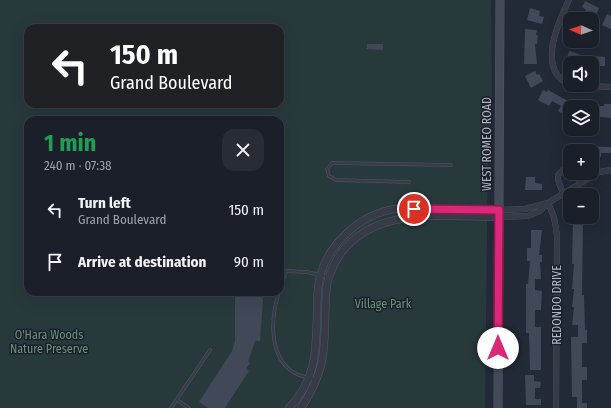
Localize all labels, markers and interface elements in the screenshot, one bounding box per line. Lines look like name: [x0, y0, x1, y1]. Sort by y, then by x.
north arrow: [563, 12, 599, 48]
map controls: [563, 12, 599, 224]
text: 150 m: [110, 38, 178, 71]
icon: left: [44, 40, 96, 92]
button: sound: [563, 56, 599, 92]
text: Grand Boulevard: [110, 72, 232, 94]
street label: WEST ROMEO ROAD: [480, 97, 494, 191]
button: layers: [563, 100, 599, 136]
text: 1 min: [44, 129, 96, 157]
button: close: [222, 129, 264, 171]
button: +: [563, 144, 599, 180]
text: 240 m · 07:38: [44, 158, 112, 173]
button: −: [563, 188, 599, 224]
pin: [397, 192, 431, 226]
text: Turn left: [78, 194, 131, 212]
icon: arrive: [403, 198, 425, 220]
icon: left: [44, 199, 66, 221]
text: 150 m: [228, 201, 264, 219]
text: Grand Boulevard: [78, 212, 166, 227]
icon: arrive: [44, 251, 66, 273]
text: Arrive at destination: [78, 253, 206, 271]
text: 90 m: [234, 253, 264, 271]
street label: REDONDO DRIVE: [550, 265, 564, 345]
park label: Village Park: [355, 297, 412, 311]
position arrow: [477, 327, 519, 369]
park label: O'Hara Woods Nature Preserve: [10, 328, 88, 356]

